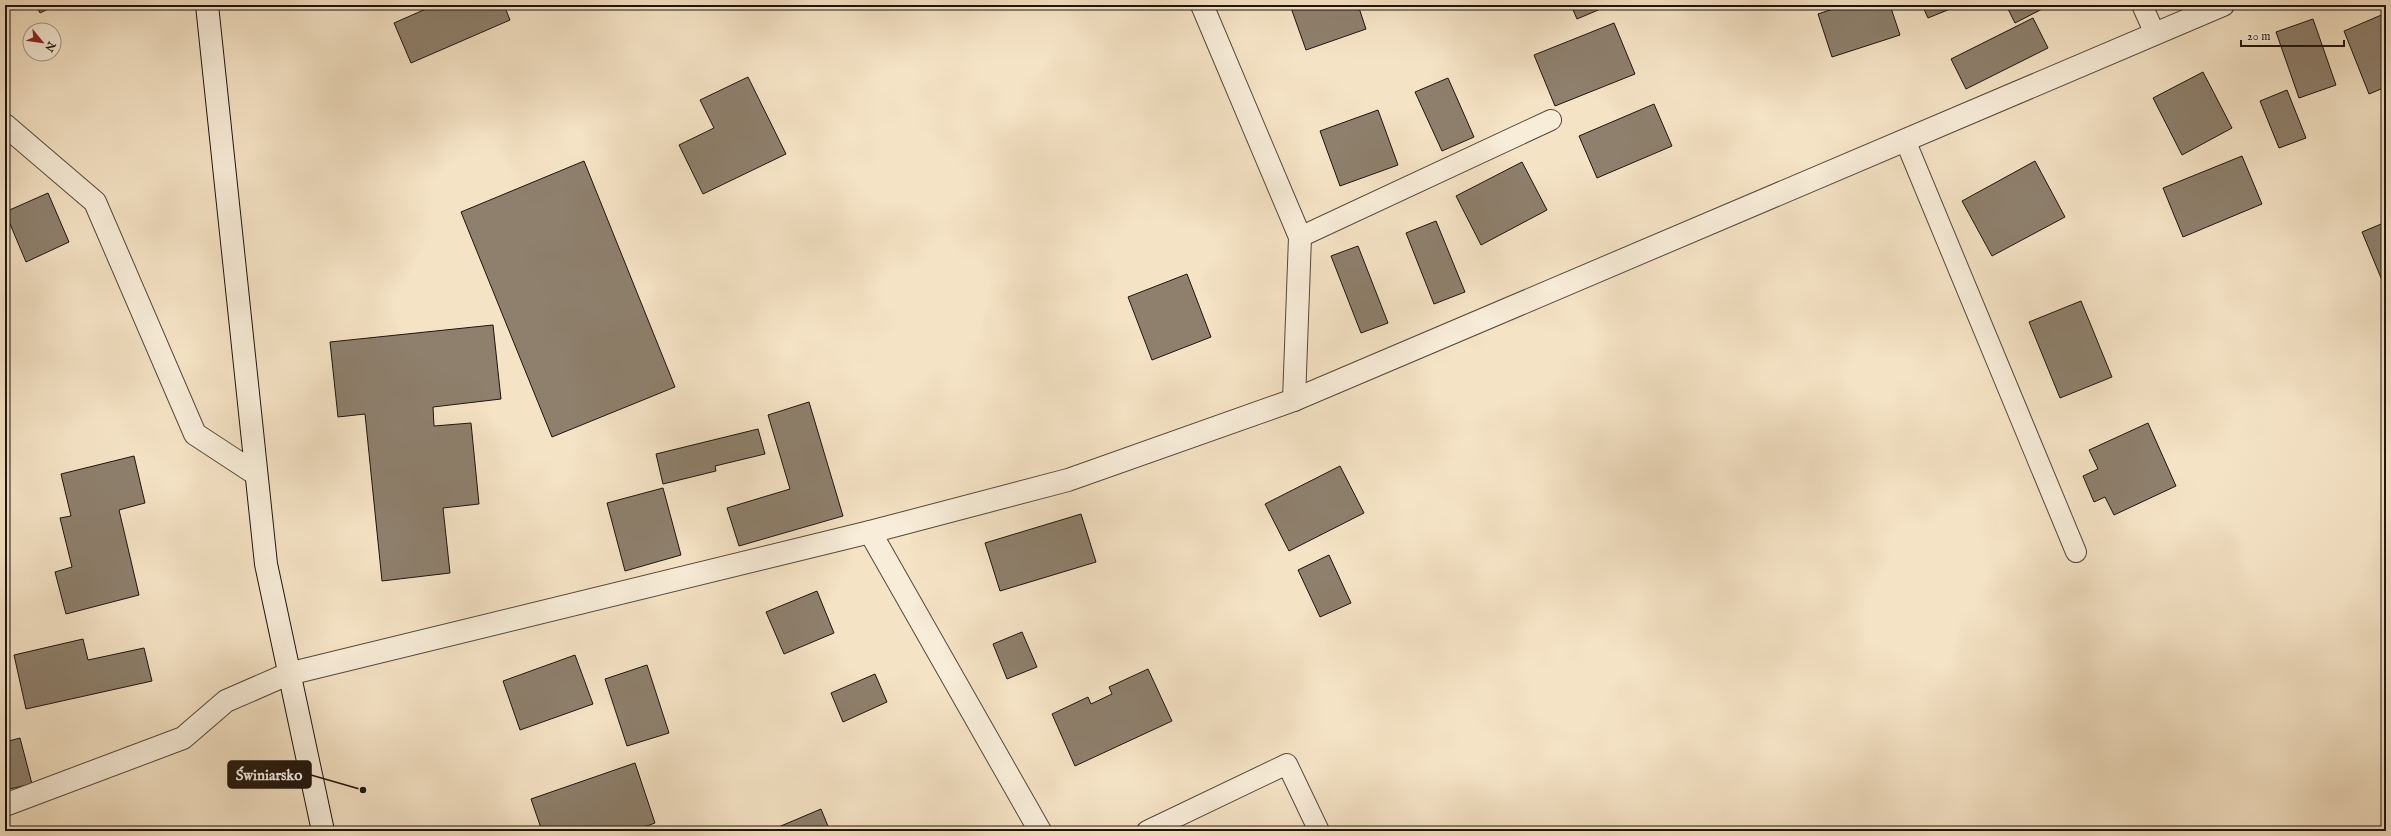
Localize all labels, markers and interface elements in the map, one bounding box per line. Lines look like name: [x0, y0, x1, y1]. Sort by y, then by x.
north arrow: [22, 22, 62, 62]
scale bar: [2241, 22, 2344, 48]
text: 20 m: [2247, 29, 2270, 44]
text: N: [41, 38, 59, 54]
callout: Świniarsko: [228, 761, 311, 788]
text: Świniarsko: [236, 766, 302, 785]

